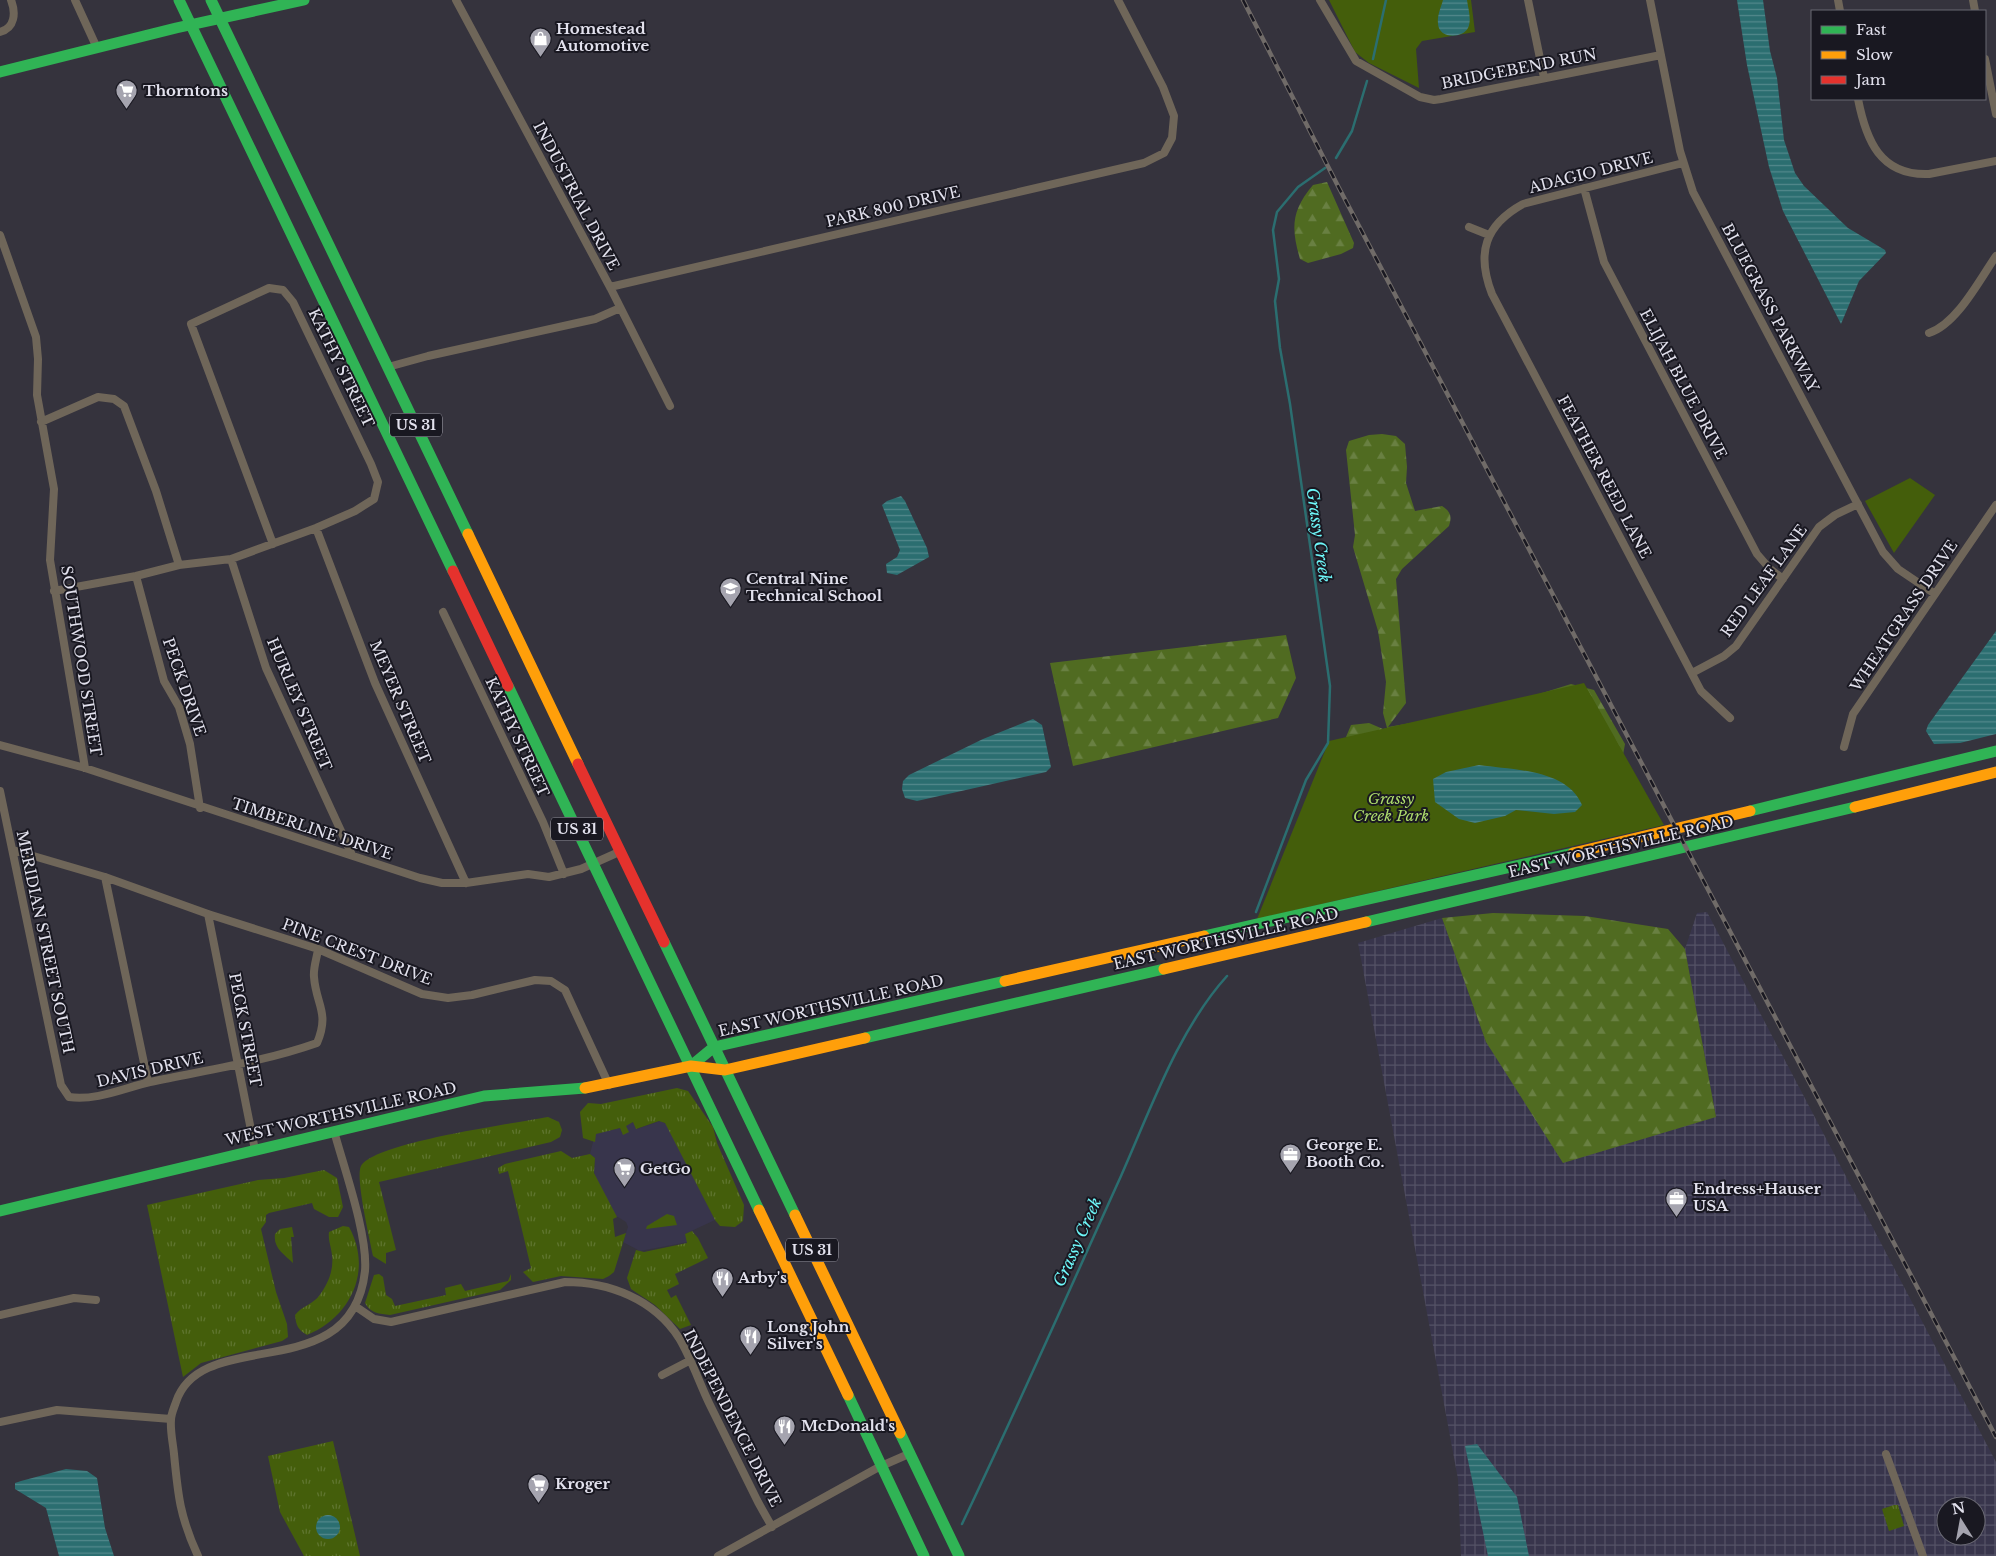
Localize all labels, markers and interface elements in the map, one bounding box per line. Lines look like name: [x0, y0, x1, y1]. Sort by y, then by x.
legend: [1811, 10, 1986, 100]
place label: Homestead Automotive: [555, 19, 650, 55]
text: Fast: [1856, 20, 1887, 39]
shop icon: Homestead Automotive: [528, 26, 552, 57]
street label: BRIDGEBEND RUN: [1440, 44, 1598, 93]
text: Slow: [1856, 45, 1893, 64]
text: Jam: [1854, 70, 1886, 89]
supermarket icon: Thorntons: [115, 79, 139, 110]
place label: Thorntons: [143, 81, 228, 100]
street label: INDUSTRIAL DRIVE: [529, 118, 624, 273]
street label: ADAGIO DRIVE: [1526, 148, 1655, 197]
street label: PARK 800 DRIVE: [824, 182, 962, 231]
street label: BLUEGRASS PARKWAY: [1718, 220, 1824, 396]
street label: KATHY STREET: [304, 305, 378, 430]
street label: ELIJAH BLUE DRIVE: [1636, 305, 1731, 462]
street label: FEATHER REED LANE: [1553, 392, 1656, 562]
road number: US 31: [390, 414, 442, 436]
water label: Grassy Creek: [1302, 486, 1336, 584]
street label: RED LEAF LANE: [1716, 521, 1811, 641]
street label: WHEATGRASS DRIVE: [1845, 536, 1961, 696]
street label: SOUTHWOOD STREET: [57, 564, 106, 758]
place label: Central Nine Technical School: [746, 569, 883, 605]
school or university icon: Central Nine Technical School: [718, 576, 742, 607]
street label: PECK DRIVE: [159, 635, 210, 739]
street label: HURLEY STREET: [263, 635, 336, 773]
street label: MEYER STREET: [366, 637, 435, 766]
street label: KATHY STREET: [481, 674, 554, 800]
park label: Grassy Creek Park: [1353, 789, 1429, 825]
street label: TIMBERLINE DRIVE: [229, 793, 395, 864]
street label: EAST WORTHSVILLE ROAD: [1506, 811, 1735, 882]
road number: US 31: [551, 818, 603, 841]
street label: MERIDIAN STREET SOUTH: [13, 829, 78, 1055]
street label: EAST WORTHSVILLE ROAD: [1111, 903, 1340, 974]
street label: PINE CREST DRIVE: [279, 914, 435, 989]
street label: EAST WORTHSVILLE ROAD: [716, 970, 945, 1041]
street label: PECK STREET: [225, 971, 266, 1089]
street label: DAVIS DRIVE: [95, 1048, 205, 1091]
street label: WEST WORTHSVILLE ROAD: [222, 1078, 458, 1150]
place label: George E. Booth Co.: [1306, 1135, 1384, 1171]
office icon: George E. Booth Co.: [1278, 1142, 1302, 1173]
supermarket icon: GetGo: [612, 1157, 636, 1188]
place label: GetGo: [640, 1159, 691, 1178]
place label: Endress+Hauser USA: [1693, 1179, 1821, 1215]
office icon: Endress+Hauser USA: [1665, 1186, 1689, 1217]
water label: Grassy Creek: [1048, 1194, 1106, 1290]
road number: US 31: [786, 1238, 838, 1262]
restaurant icon: Arby's: [710, 1266, 734, 1297]
place label: Arby's: [737, 1268, 787, 1287]
place label: Long John Silver's: [767, 1317, 850, 1353]
restaurant icon: Long John Silver's: [739, 1324, 763, 1355]
street label: INDEPENDENCE DRIVE: [679, 1326, 786, 1510]
restaurant icon: McDonald's: [773, 1414, 797, 1445]
place label: McDonald's: [801, 1416, 895, 1435]
supermarket icon: Kroger: [527, 1472, 551, 1503]
place label: Kroger: [555, 1474, 610, 1493]
north arrow: [1936, 1496, 1986, 1546]
text: N: [1950, 1498, 1967, 1518]

